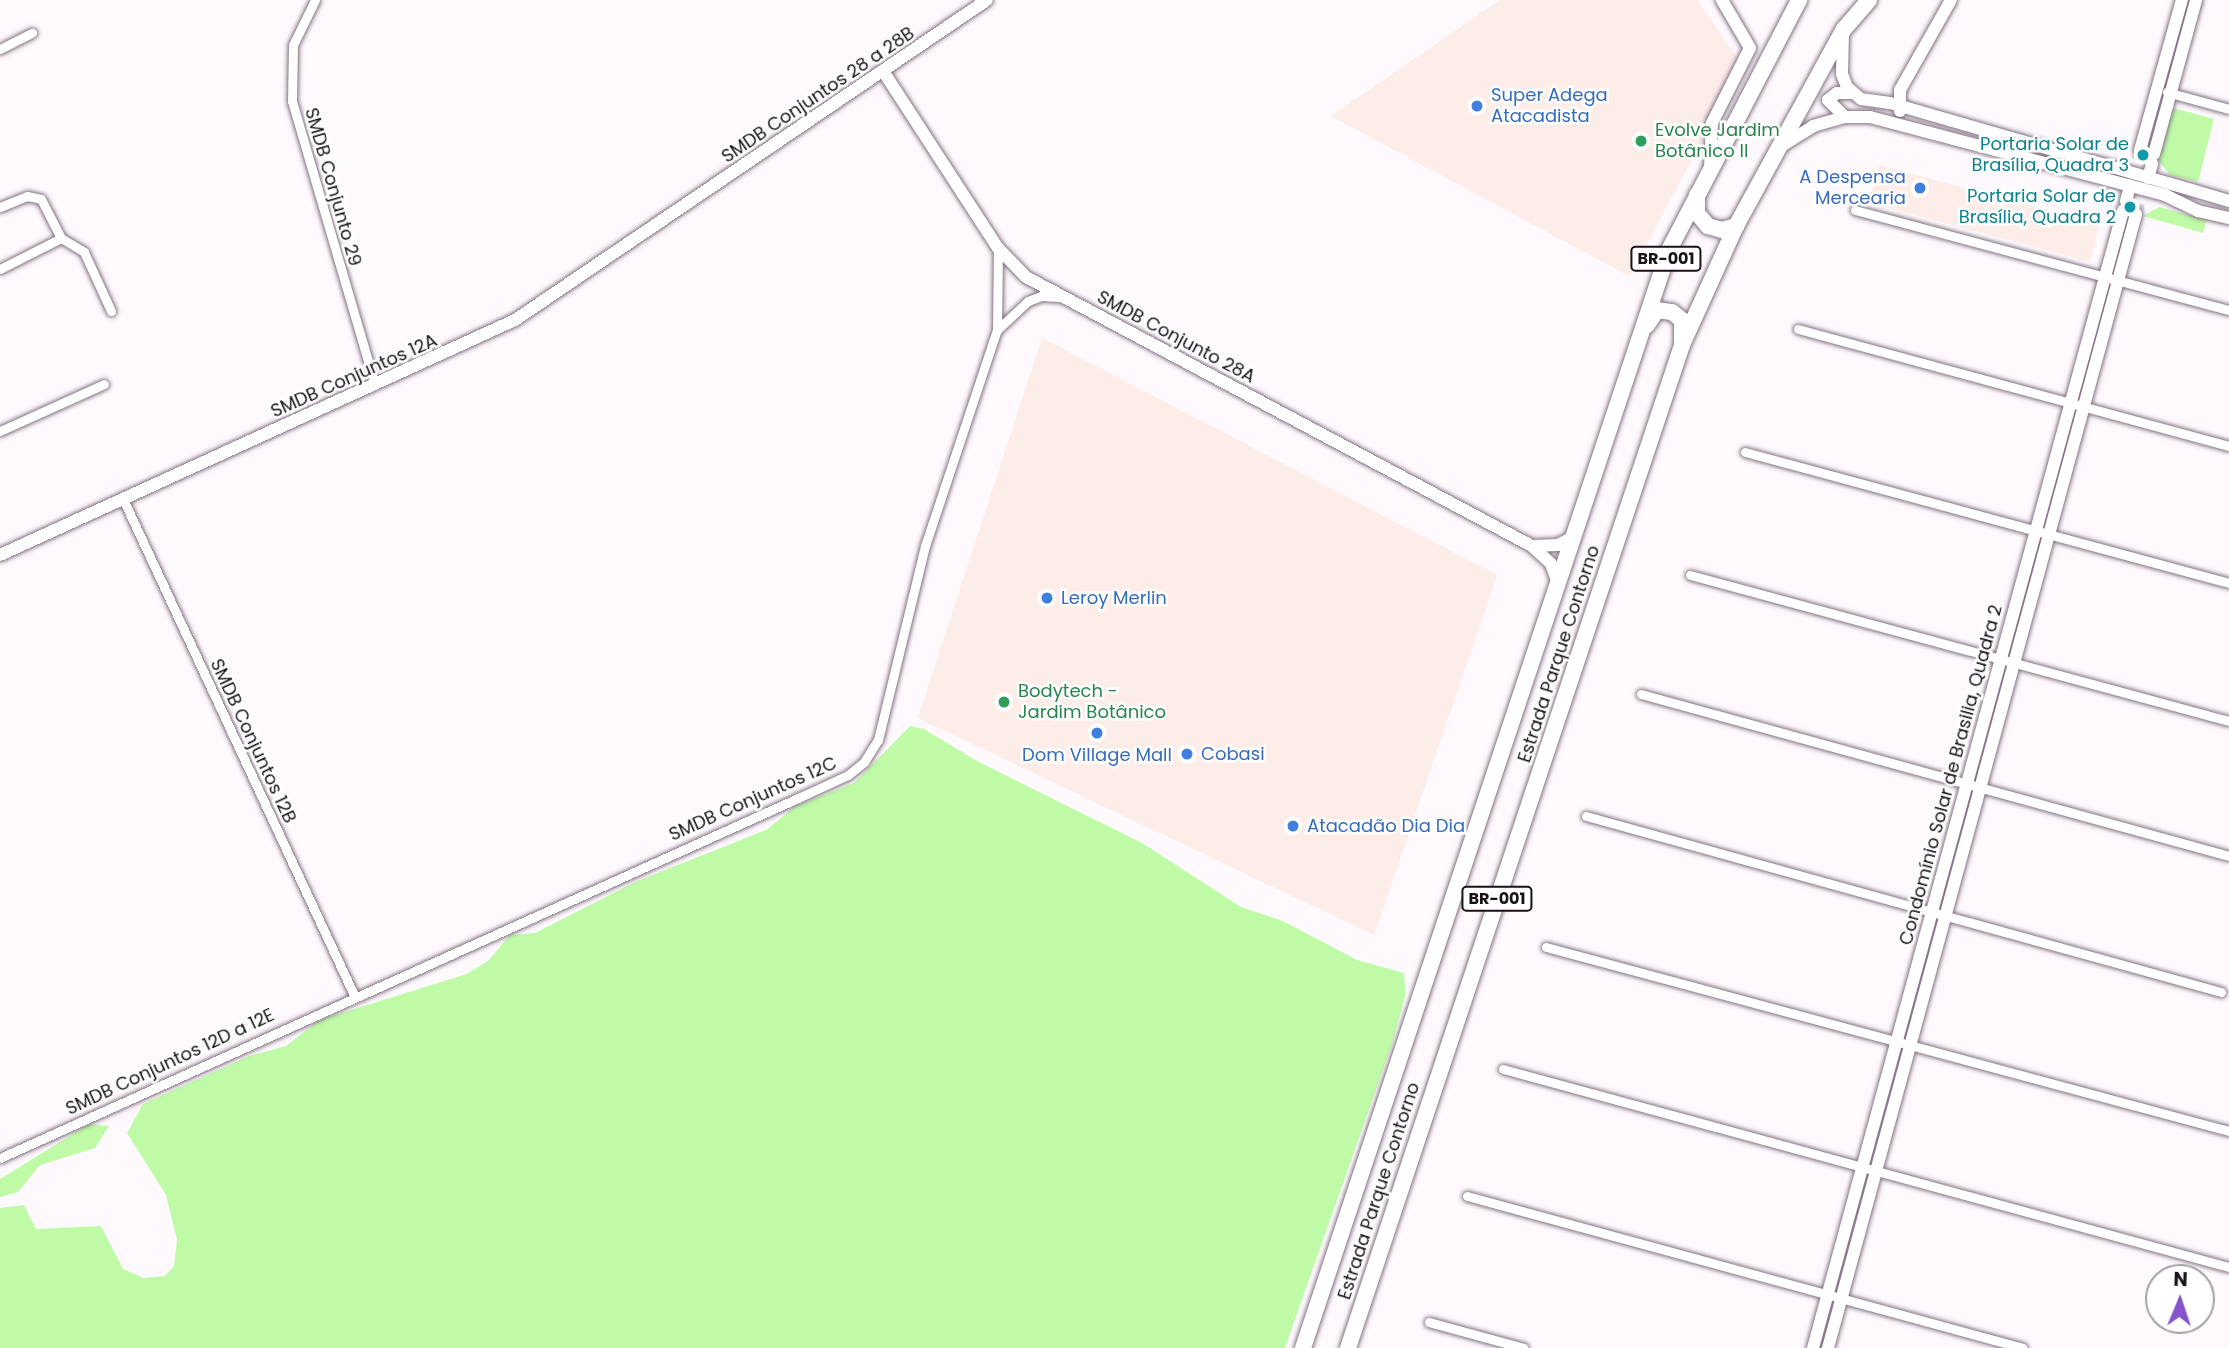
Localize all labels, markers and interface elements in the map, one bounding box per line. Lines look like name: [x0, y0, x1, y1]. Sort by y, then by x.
street label: SMDB Conjuntos 28 a 28B: [718, 22, 918, 168]
place label: Super Adega Atacadista: [1491, 85, 1608, 128]
marker: Super Adega Atacadista: [1469, 98, 1485, 114]
street label: SMDB Conjunto 29: [300, 105, 366, 269]
place label: Evolve Jardim Botânico II: [1655, 120, 1780, 162]
marker: Evolve Jardim Botânico II: [1633, 133, 1649, 149]
place label: Portaria Solar de Brasília, Quadra 3: [1972, 134, 2129, 176]
marker: Portaria Solar de Brasília, Quadra 3: [2135, 147, 2151, 163]
place label: A Despensa Mercearia: [1799, 167, 1906, 210]
marker: A Despensa Mercearia: [1912, 180, 1928, 196]
place label: Portaria Solar de Brasília, Quadra 2: [1959, 186, 2116, 228]
marker: Portaria Solar de Brasília, Quadra 2: [2122, 199, 2138, 215]
road number: BR-001: [1629, 246, 1703, 272]
street label: SMDB Conjunto 28A: [1093, 286, 1259, 388]
street label: SMDB Conjuntos 12A: [268, 330, 440, 422]
street label: Estrada Parque Contorno: [1514, 543, 1604, 765]
place label: Leroy Merlin: [1061, 587, 1167, 609]
marker: Leroy Merlin: [1039, 590, 1055, 606]
street label: Condomínio Solar de Brasilia, Quadra 2: [1895, 602, 2007, 948]
street label: SMDB Conjuntos 12B: [205, 656, 301, 826]
place label: Bodytech - Jardim Botânico: [1018, 681, 1166, 724]
marker: Bodytech - Jardim Botânico: [996, 694, 1012, 710]
marker: Dom Village Mall: [1089, 725, 1105, 741]
place label: Cobasi: [1201, 743, 1265, 765]
place label: Dom Village Mall: [1022, 744, 1172, 766]
marker: Cobasi: [1179, 746, 1195, 762]
street label: SMDB Conjuntos 12C: [666, 752, 840, 846]
place label: Atacadão Dia Dia: [1307, 815, 1465, 837]
marker: Atacadão Dia Dia: [1285, 818, 1301, 834]
road number: BR-001: [1460, 886, 1534, 911]
street label: SMDB Conjuntos 12D a 12E: [62, 1004, 278, 1120]
street label: Estrada Parque Contorno: [1334, 1080, 1424, 1302]
north arrow: [2145, 1264, 2215, 1334]
text: N: [2173, 1266, 2188, 1293]

